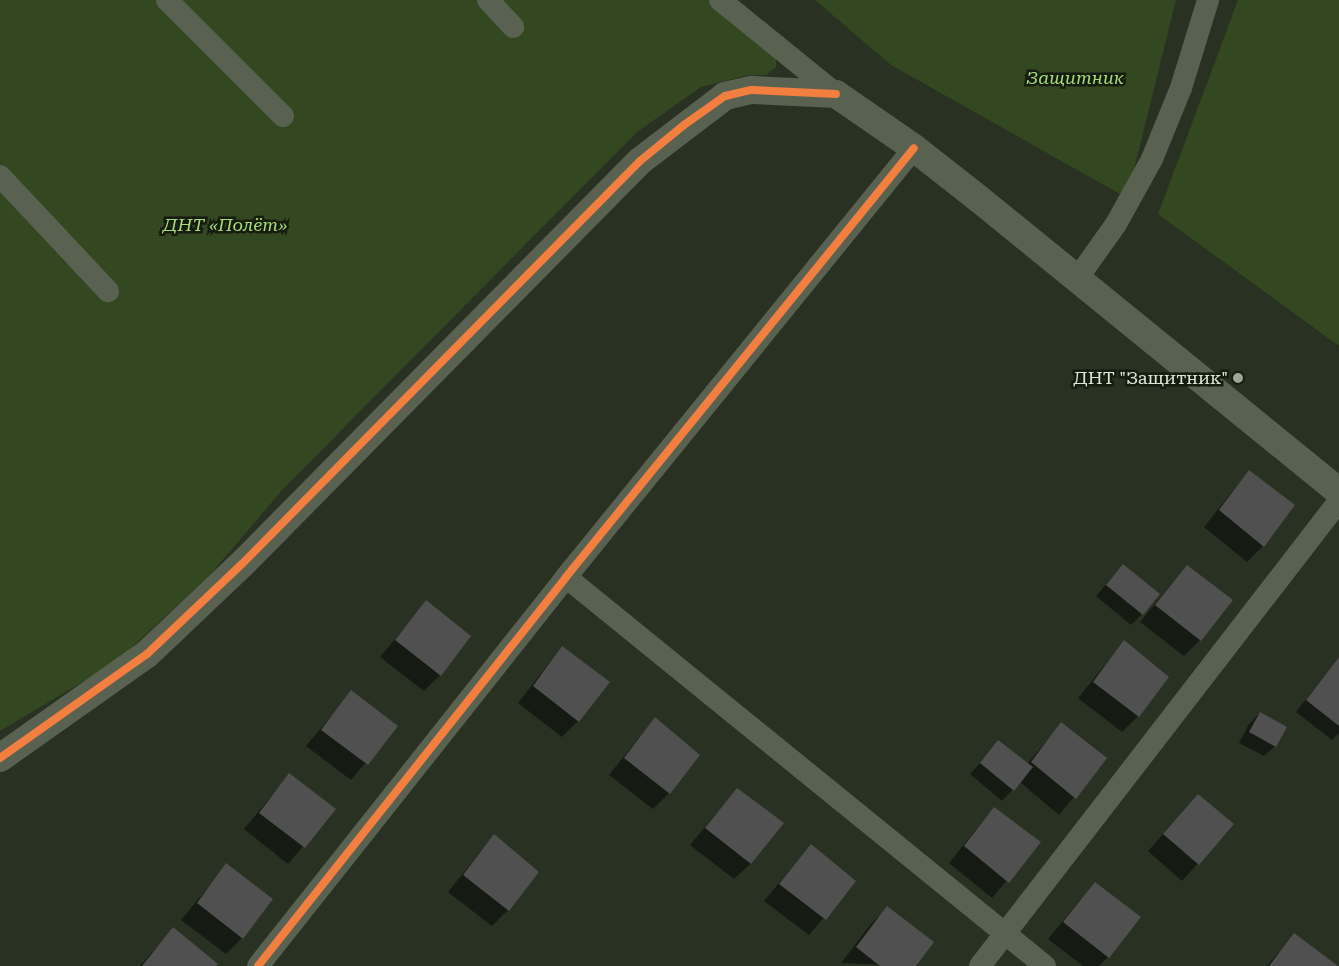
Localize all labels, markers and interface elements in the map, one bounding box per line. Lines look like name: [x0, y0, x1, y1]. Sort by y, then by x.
park label: Защитник: [1026, 67, 1124, 89]
park label: ДНТ «Полёт»: [163, 214, 287, 236]
place label: ДНТ "Защитник": [1073, 367, 1228, 389]
marker: ДНТ "Защитник": [1232, 372, 1244, 384]

